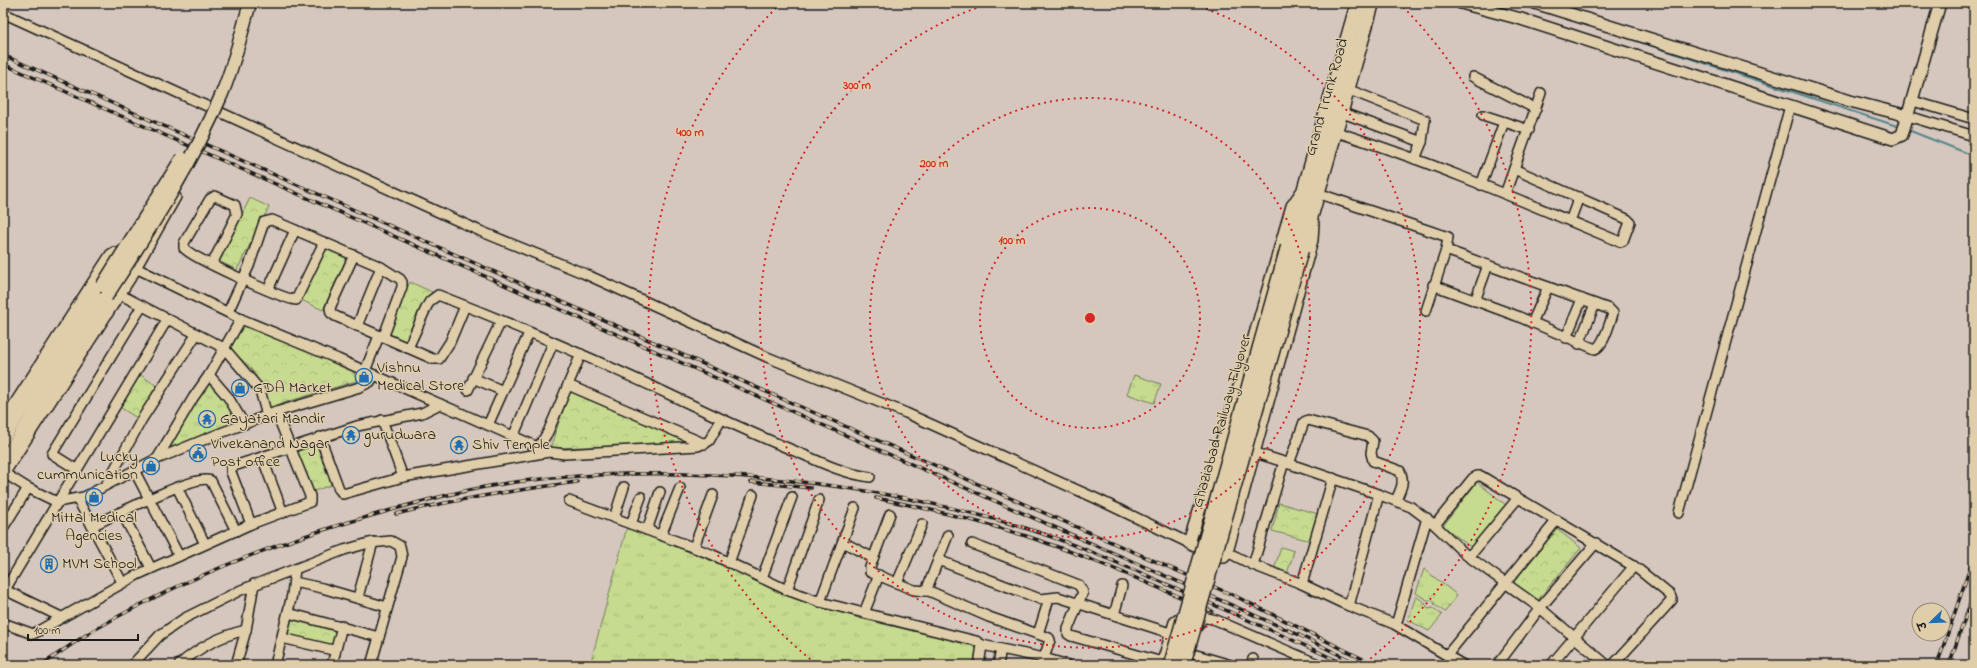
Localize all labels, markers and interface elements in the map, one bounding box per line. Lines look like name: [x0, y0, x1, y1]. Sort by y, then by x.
street label: Grand Trunk Road: [1299, 35, 1355, 159]
text: 300 m: [842, 77, 872, 95]
text: 400 m: [675, 124, 704, 142]
text: 200 m: [919, 155, 949, 173]
text: 100 m: [999, 232, 1026, 250]
centre of rings: [1083, 311, 1097, 325]
street label: Ghaziabad Railway Flyover: [1186, 332, 1258, 510]
place label: Vishnu Medical Store: [376, 356, 465, 398]
shop icon: Vishnu Medical Store: [354, 367, 374, 387]
place label: GDA Market: [253, 376, 332, 400]
shop icon: GDA Market: [230, 378, 250, 398]
place label: Gayatari Mandir: [220, 407, 325, 431]
temple icon: Gayatari Mandir: [197, 409, 217, 429]
place label: gurudwara: [363, 423, 436, 447]
temple icon: gurudwara: [341, 425, 361, 445]
place label: Vivekanand Nagar Post office: [210, 432, 329, 474]
place label: Shiv Temple: [472, 433, 551, 457]
temple icon: Shiv Temple: [449, 435, 469, 455]
public building icon: Vivekanand Nagar Post office: [188, 443, 208, 463]
place label: Lucky cummunication: [37, 445, 138, 487]
shop icon: Lucky cummunication: [141, 456, 161, 476]
shop icon: Mittal Medical Agencies: [84, 487, 104, 507]
place label: Mittal Medical Agencies: [51, 506, 137, 548]
place label: MVM School: [62, 552, 137, 576]
building icon: MVM School: [39, 554, 59, 574]
north arrow: [1911, 602, 1951, 642]
scale bar: [28, 616, 138, 642]
text: उ: [1913, 617, 1932, 633]
text: 100 m: [34, 622, 61, 640]

